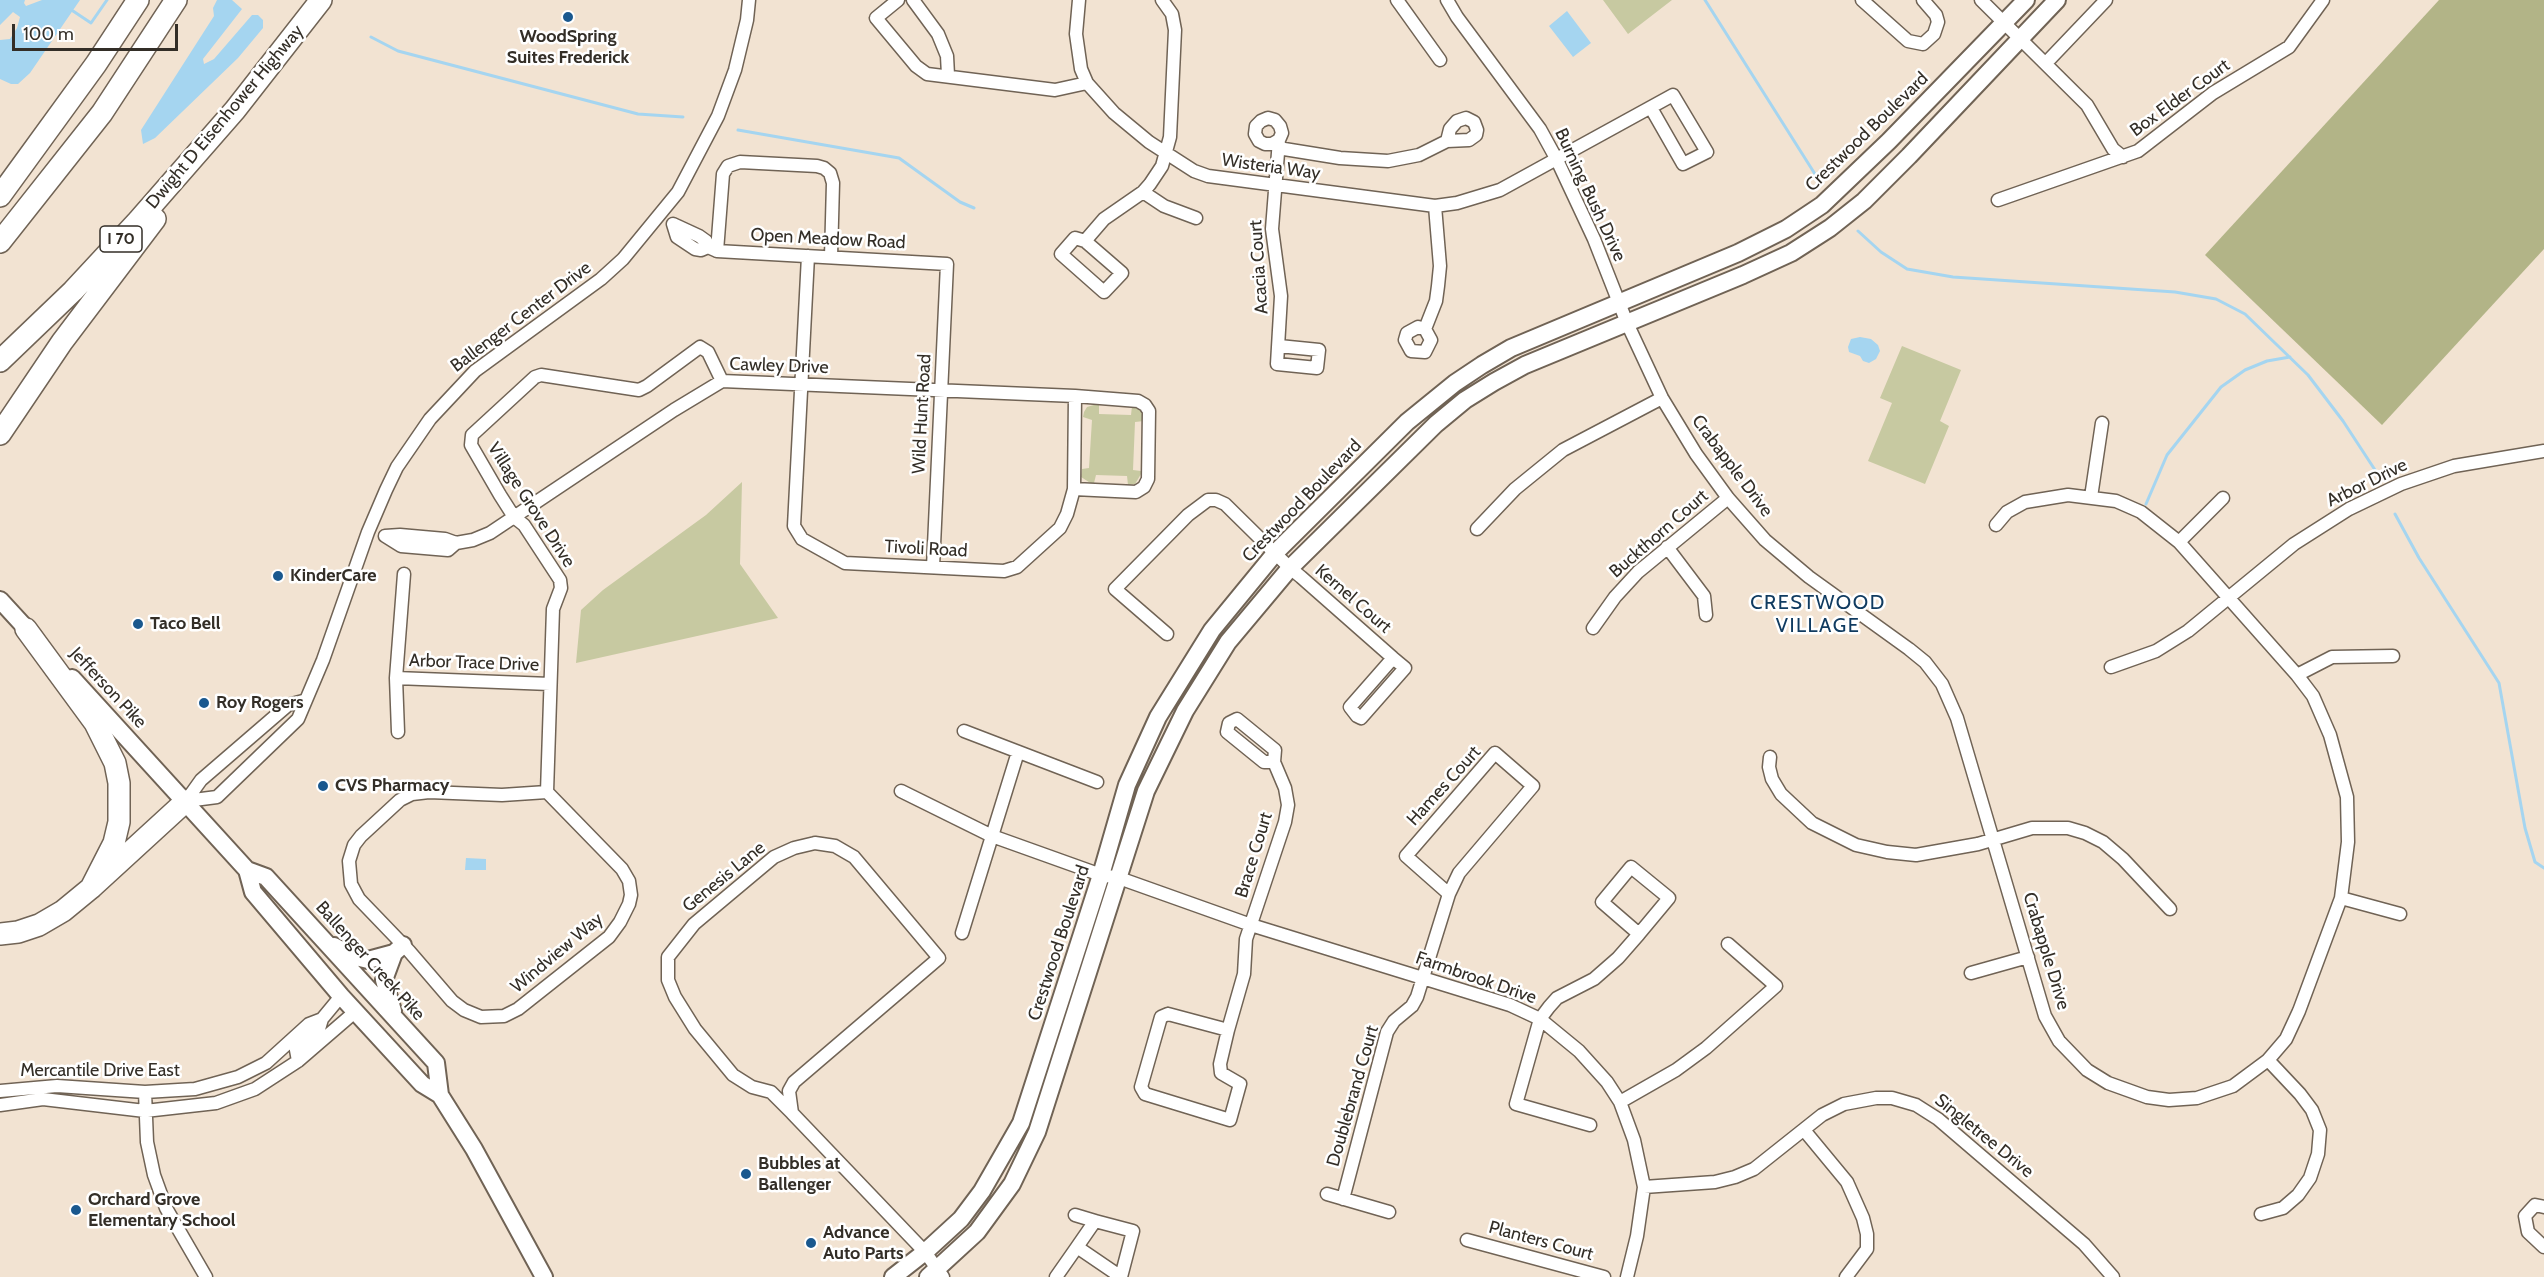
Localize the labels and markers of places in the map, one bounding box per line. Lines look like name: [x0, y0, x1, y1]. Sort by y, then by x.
marker: WoodSpring Suites Frederick: [561, 10, 575, 24]
place label: WoodSpring Suites Frederick: [507, 26, 629, 68]
place label: KinderCare: [290, 565, 377, 587]
marker: KinderCare: [271, 569, 285, 583]
place label: Taco Bell: [150, 613, 220, 635]
marker: Taco Bell: [131, 617, 145, 631]
place label: Roy Rogers: [216, 692, 304, 714]
marker: Roy Rogers: [197, 696, 211, 710]
place label: CVS Pharmacy: [335, 775, 449, 797]
marker: CVS Pharmacy: [316, 779, 330, 793]
place label: Bubbles at Ballenger: [758, 1153, 840, 1196]
marker: Bubbles at Ballenger: [739, 1167, 753, 1181]
place label: Orchard Grove Elementary School: [88, 1189, 235, 1232]
marker: Orchard Grove Elementary School: [69, 1203, 83, 1217]
place label: Advance Auto Parts: [823, 1222, 904, 1264]
marker: Advance Auto Parts: [804, 1236, 818, 1250]

